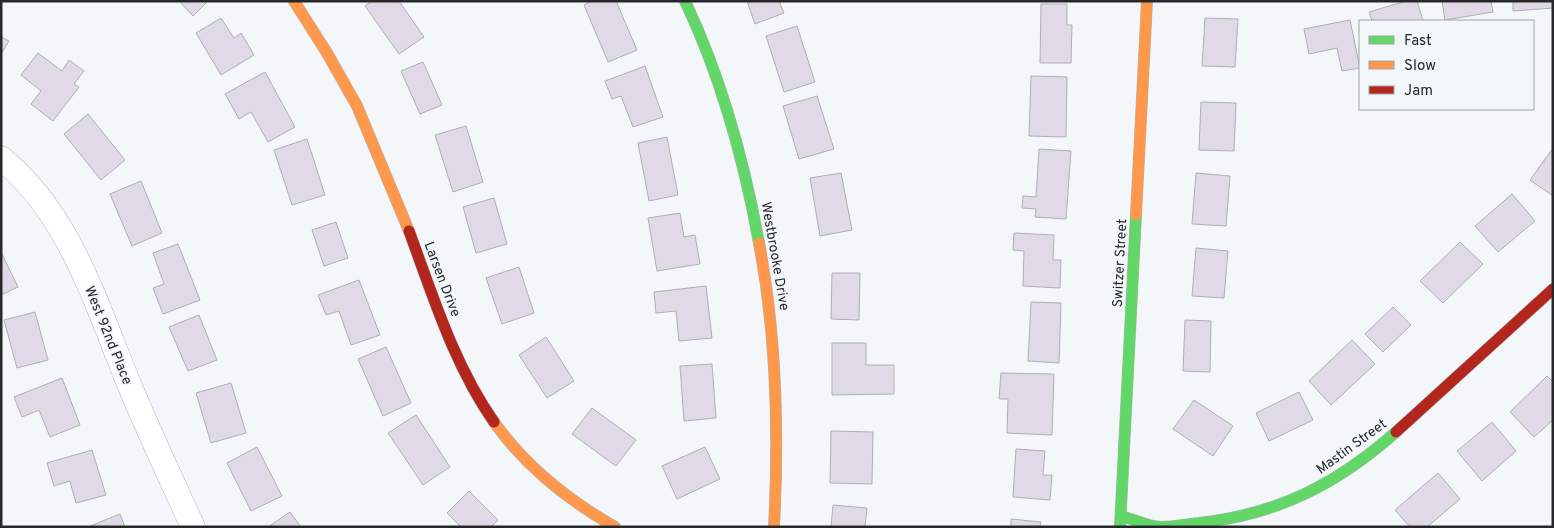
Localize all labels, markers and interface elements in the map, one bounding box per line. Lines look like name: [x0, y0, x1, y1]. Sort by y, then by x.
legend: [1359, 20, 1534, 110]
text: Fast: [1404, 32, 1432, 51]
text: Slow: [1404, 57, 1436, 76]
text: Jam: [1404, 82, 1433, 101]
street label: Westbrooke Drive: [757, 201, 792, 312]
street label: Switzer Street: [1110, 218, 1131, 308]
street label: Larsen Drive: [419, 240, 464, 320]
street label: West 92nd Place: [80, 284, 135, 387]
street label: Mastin Street: [1313, 416, 1390, 478]

